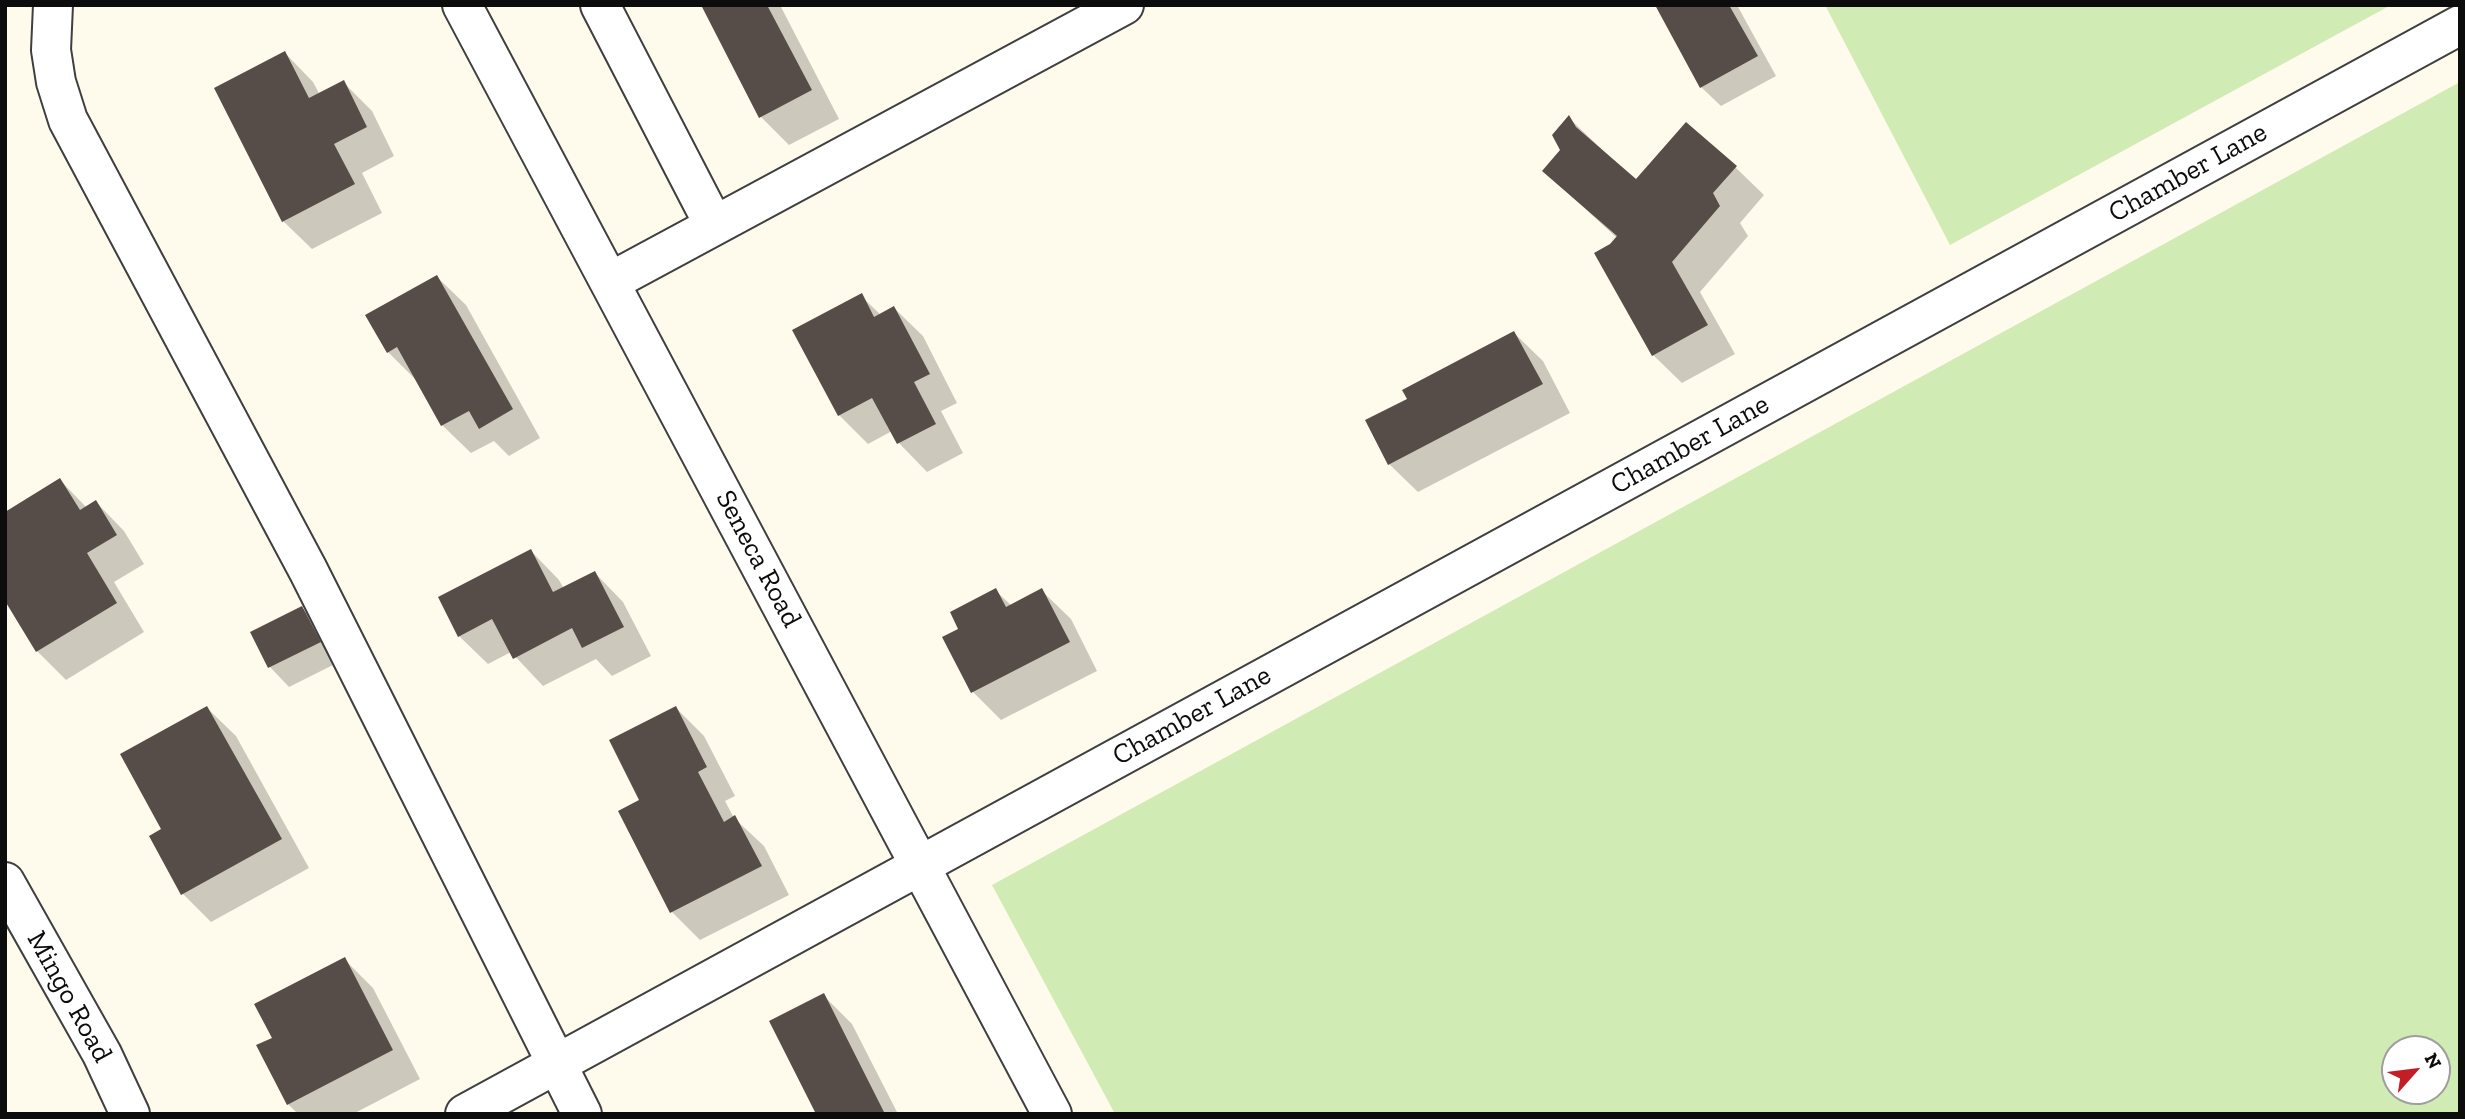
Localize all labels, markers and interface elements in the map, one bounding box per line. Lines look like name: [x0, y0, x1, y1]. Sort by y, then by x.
street label: Chamber Lane: [2103, 116, 2273, 230]
street label: Chamber Lane: [1605, 388, 1775, 502]
street label: Seneca Road: [708, 485, 808, 633]
street label: Chamber Lane: [1107, 659, 1277, 773]
street label: Mingo Road: [19, 926, 119, 1068]
north arrow: [2381, 1035, 2451, 1105]
text: N: [2420, 1049, 2447, 1073]

